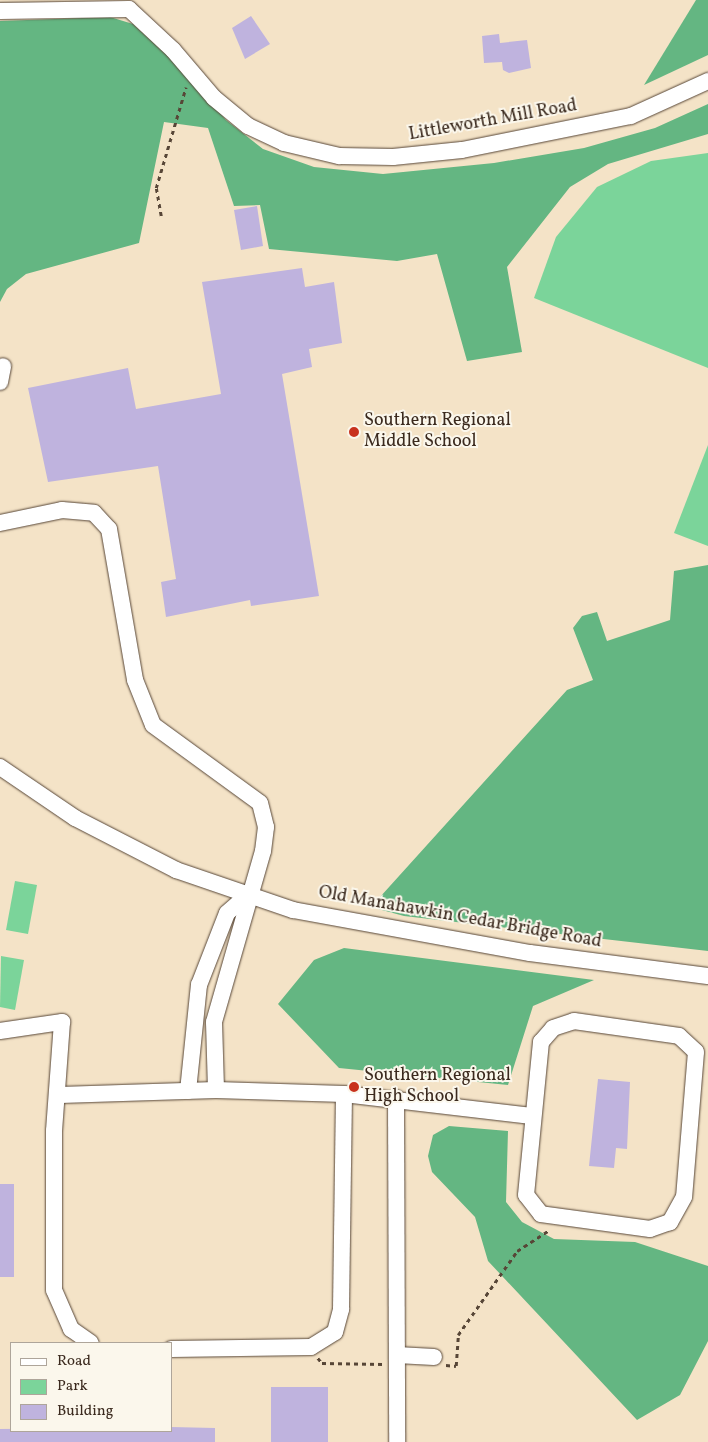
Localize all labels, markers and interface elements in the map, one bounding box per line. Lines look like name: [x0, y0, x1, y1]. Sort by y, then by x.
street label: Littleworth Mill Road: [407, 96, 579, 146]
place label: Southern Regional Middle School: [364, 411, 511, 454]
marker: Southern Regional Middle School: [348, 426, 360, 438]
street label: Old Manahawkin Cedar Bridge Road: [317, 882, 603, 954]
place label: Southern Regional High School: [364, 1066, 511, 1108]
marker: Southern Regional High School: [348, 1081, 360, 1093]
legend: [10, 1342, 172, 1432]
text: Road: [57, 1351, 91, 1372]
text: Park: [57, 1376, 88, 1397]
text: Building: [57, 1401, 113, 1422]

